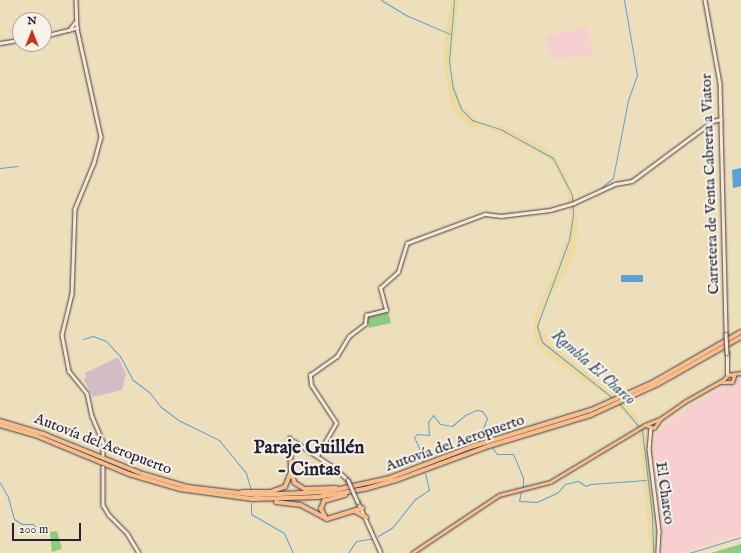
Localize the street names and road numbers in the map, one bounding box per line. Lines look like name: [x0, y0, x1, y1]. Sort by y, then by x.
street label: Carretera de Venta Cabrera a Viator: [697, 73, 723, 295]
street label: Autovía del Aeropuerto: [32, 409, 174, 479]
street label: Autovía del Aeropuerto: [383, 411, 527, 475]
street label: El Charco: [652, 461, 678, 525]

